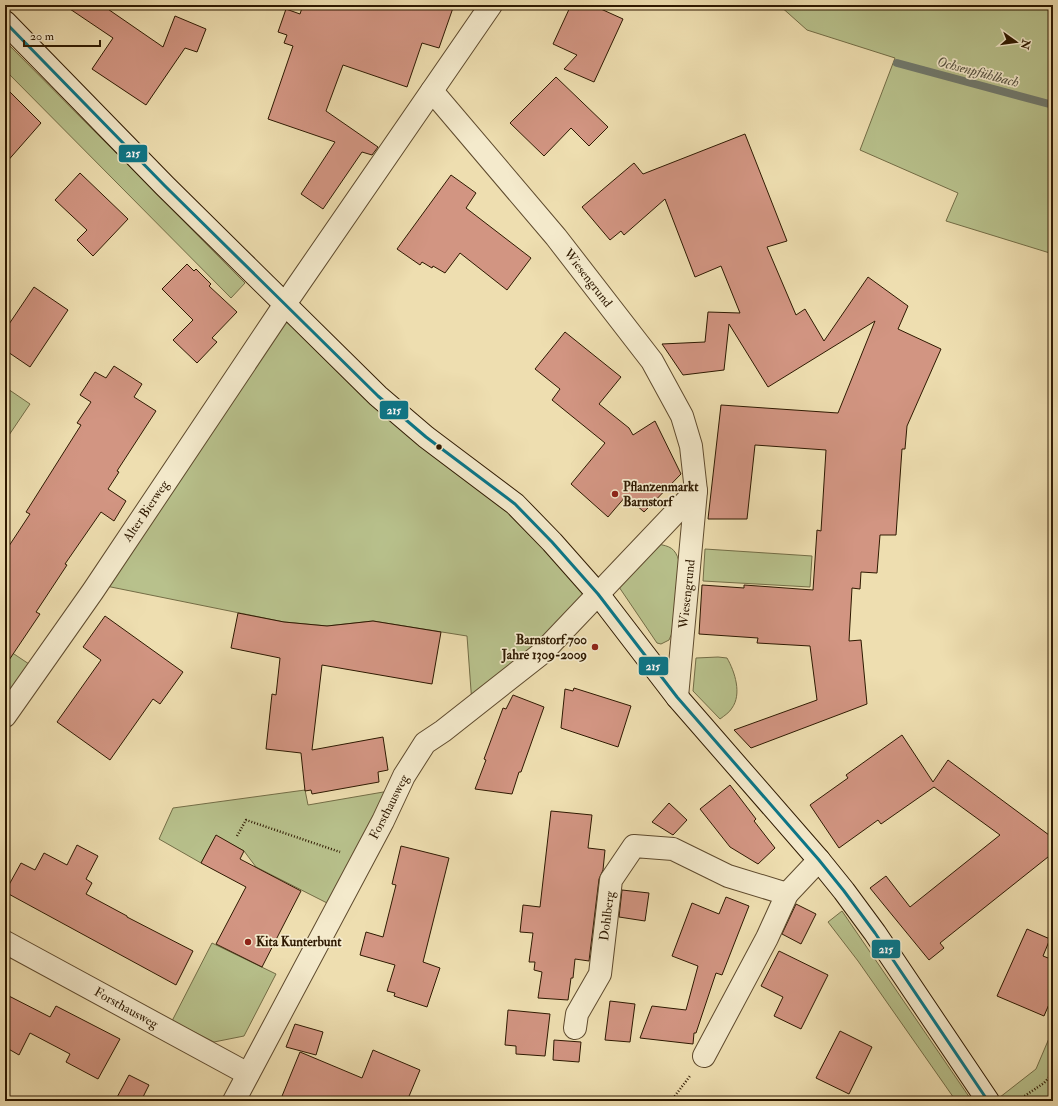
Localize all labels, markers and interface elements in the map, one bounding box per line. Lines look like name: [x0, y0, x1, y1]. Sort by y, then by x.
scale bar: [24, 22, 100, 48]
north arrow: [996, 22, 1036, 62]
text: 20 m: [30, 29, 55, 44]
text: N: [1017, 37, 1033, 52]
water label: Ochsenpfühlbach: [935, 53, 1021, 91]
line badge: 215: [118, 144, 148, 163]
text: 215: [126, 147, 140, 160]
street label: Wiesengrund: [560, 245, 616, 311]
line badge: 215: [379, 400, 409, 420]
text: 215: [387, 404, 401, 417]
unlabelled marker: [434, 442, 444, 452]
street label: Alter Bierweg: [119, 477, 173, 546]
place label: Pflanzenmarkt Barnstorf: [623, 479, 699, 510]
marker: Pflanzenmarkt Barnstorf: [610, 489, 620, 499]
street label: Wiesengrund: [675, 558, 699, 630]
place label: Barnstorf 700 Jahre 1309-2009: [501, 632, 587, 664]
marker: Barnstorf 700 Jahre 1309-2009: [590, 642, 600, 652]
line badge: 215: [638, 656, 669, 676]
text: 215: [646, 660, 660, 673]
street label: Forsthausweg: [366, 771, 412, 842]
street label: Dohlberg: [596, 890, 618, 942]
place label: Kita Kunterbunt: [256, 934, 342, 950]
marker: Kita Kunterbunt: [243, 937, 253, 947]
line badge: 215: [871, 939, 901, 959]
text: 215: [879, 943, 893, 956]
street label: Forsthausweg: [91, 984, 161, 1032]

